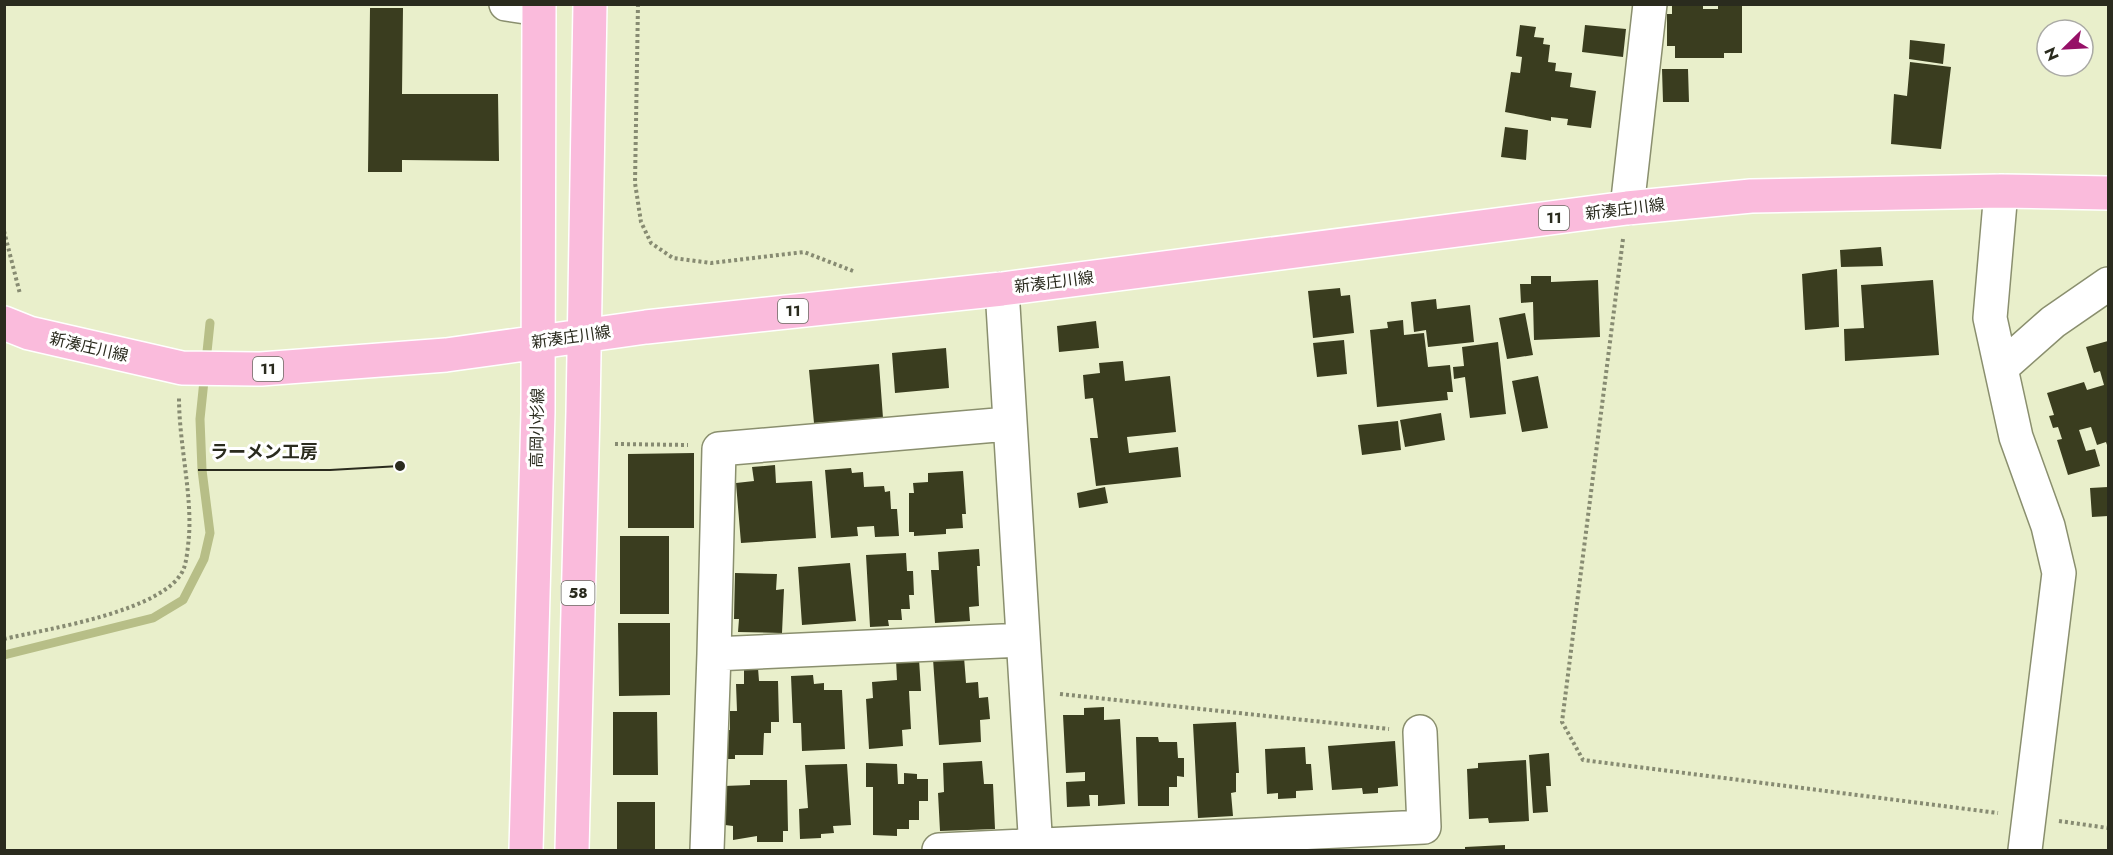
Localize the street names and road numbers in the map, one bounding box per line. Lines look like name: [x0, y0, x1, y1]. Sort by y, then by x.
street label: 新湊庄川線: [1584, 193, 1666, 225]
road number: 11: [1539, 206, 1569, 230]
street label: 新湊庄川線: [1013, 266, 1095, 298]
road number: 11: [778, 299, 808, 323]
street label: 新湊庄川線: [530, 320, 612, 354]
street label: 新湊庄川線: [47, 327, 131, 367]
road number: 11: [253, 357, 283, 381]
street label: 高岡小杉線: [525, 388, 549, 468]
road number: 58: [562, 581, 594, 605]

